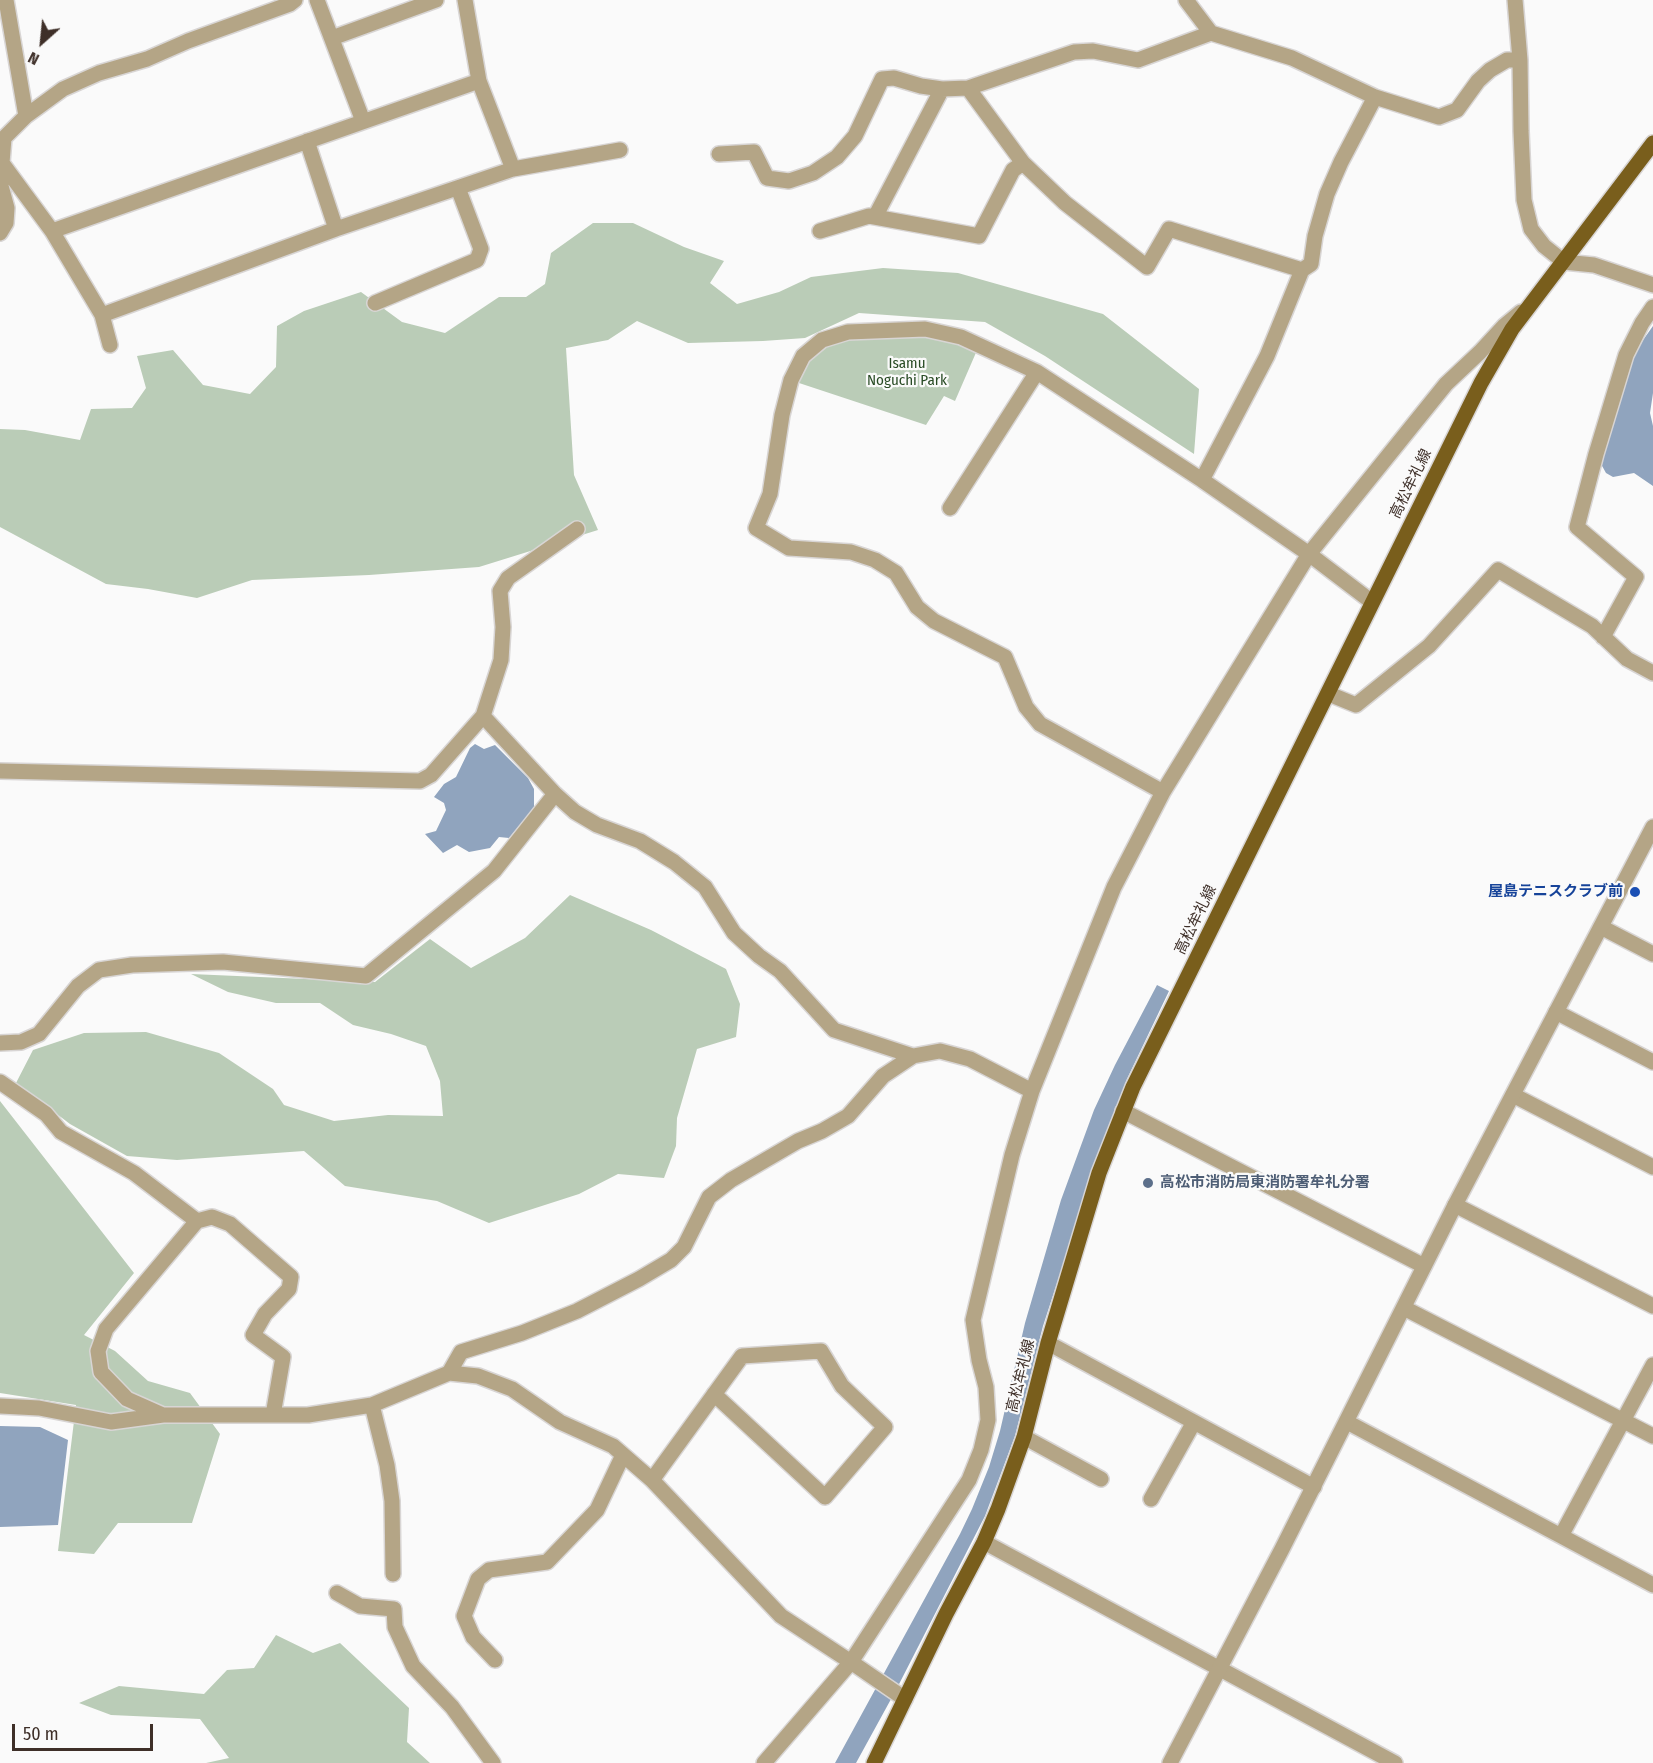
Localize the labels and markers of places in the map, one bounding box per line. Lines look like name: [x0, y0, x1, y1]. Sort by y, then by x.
place label: 屋島テニスクラブ前: [1488, 883, 1623, 901]
marker: 屋島テニスクラブ前: [1628, 885, 1642, 899]
place label: 高松市消防局東消防署牟礼分署: [1160, 1174, 1370, 1192]
marker: 高松市消防局東消防署牟礼分署: [1141, 1176, 1155, 1190]

